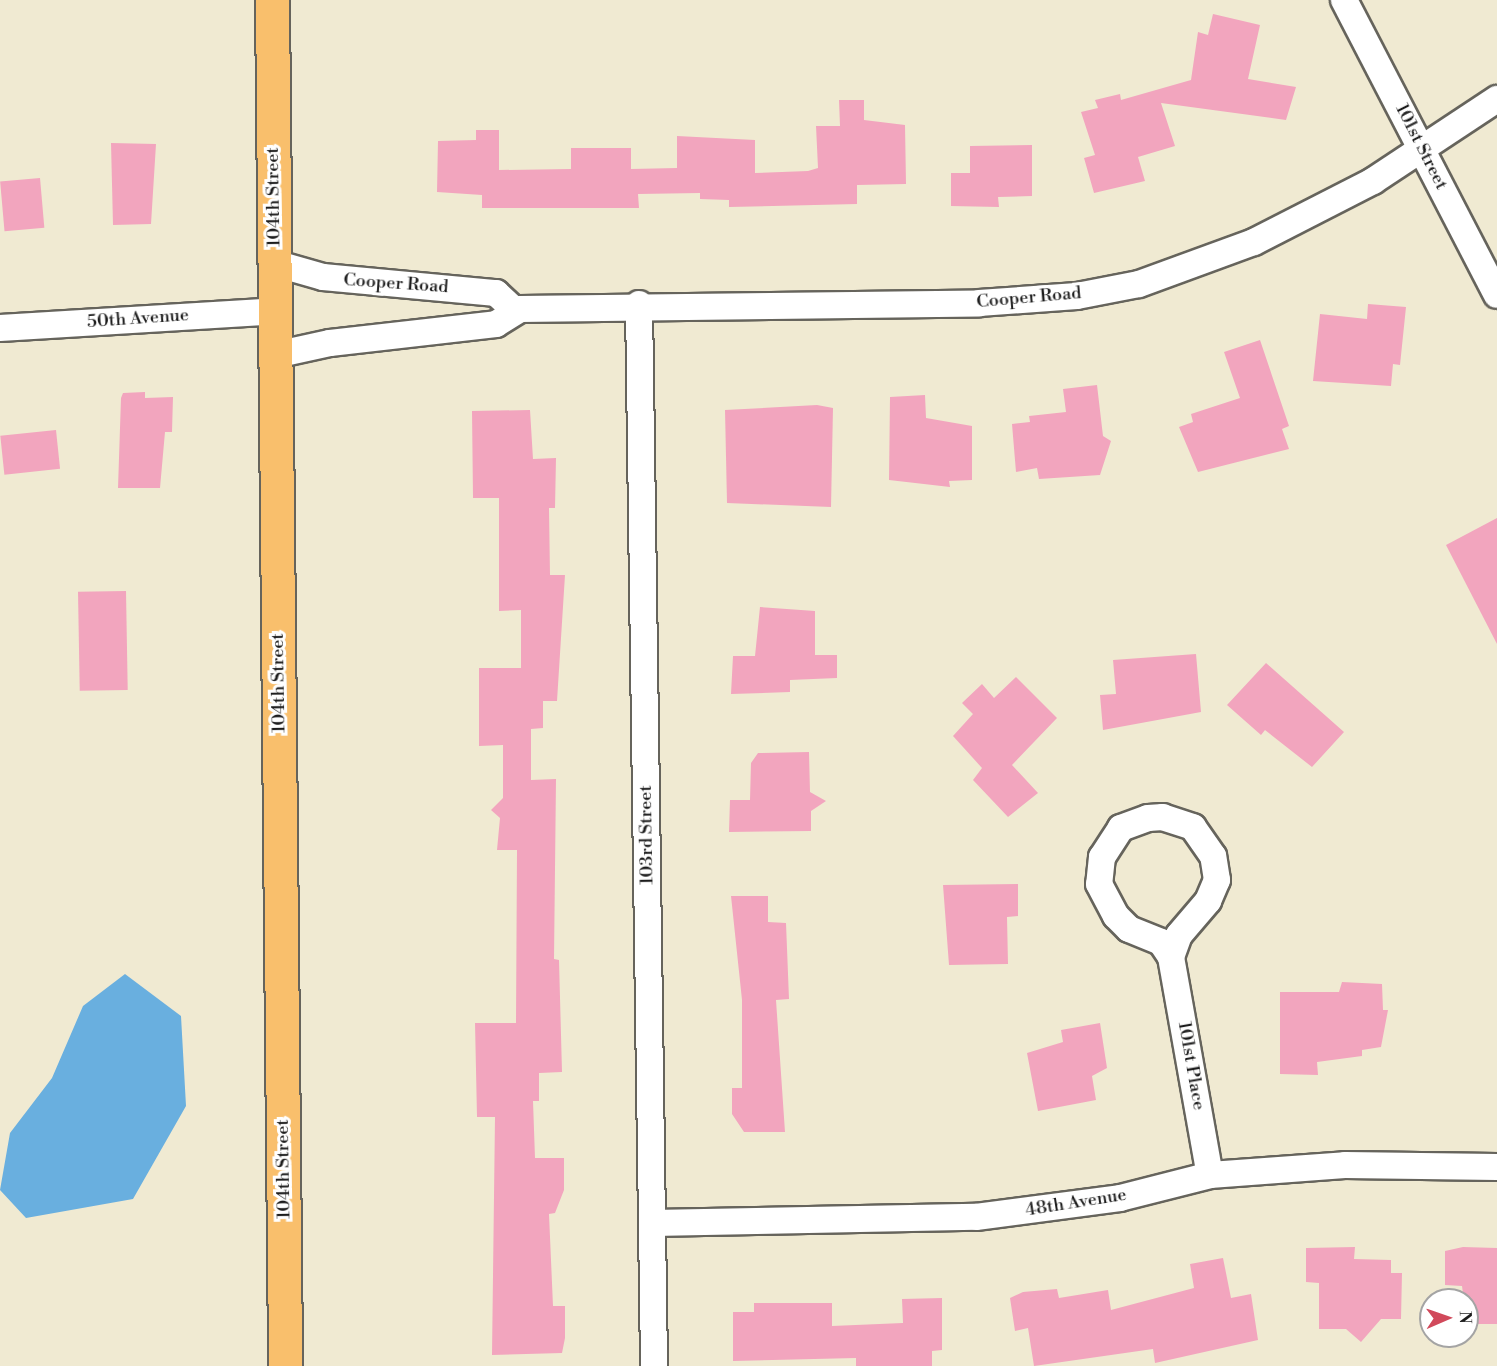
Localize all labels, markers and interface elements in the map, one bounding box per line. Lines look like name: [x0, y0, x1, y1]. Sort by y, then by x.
street label: 101st Street: [1390, 101, 1452, 193]
street label: 104th Street: [262, 147, 286, 247]
street label: Cooper Road: [343, 270, 449, 298]
street label: Cooper Road: [976, 283, 1082, 313]
street label: 50th Avenue: [86, 305, 190, 333]
street label: 104th Street: [267, 633, 291, 733]
street label: 103rd Street: [635, 785, 659, 885]
street label: 101st Place: [1173, 1020, 1209, 1112]
street label: 104th Street: [272, 1119, 296, 1219]
street label: 48th Avenue: [1024, 1184, 1128, 1222]
north arrow: [1419, 1288, 1479, 1348]
text: N: [1455, 1311, 1475, 1324]

